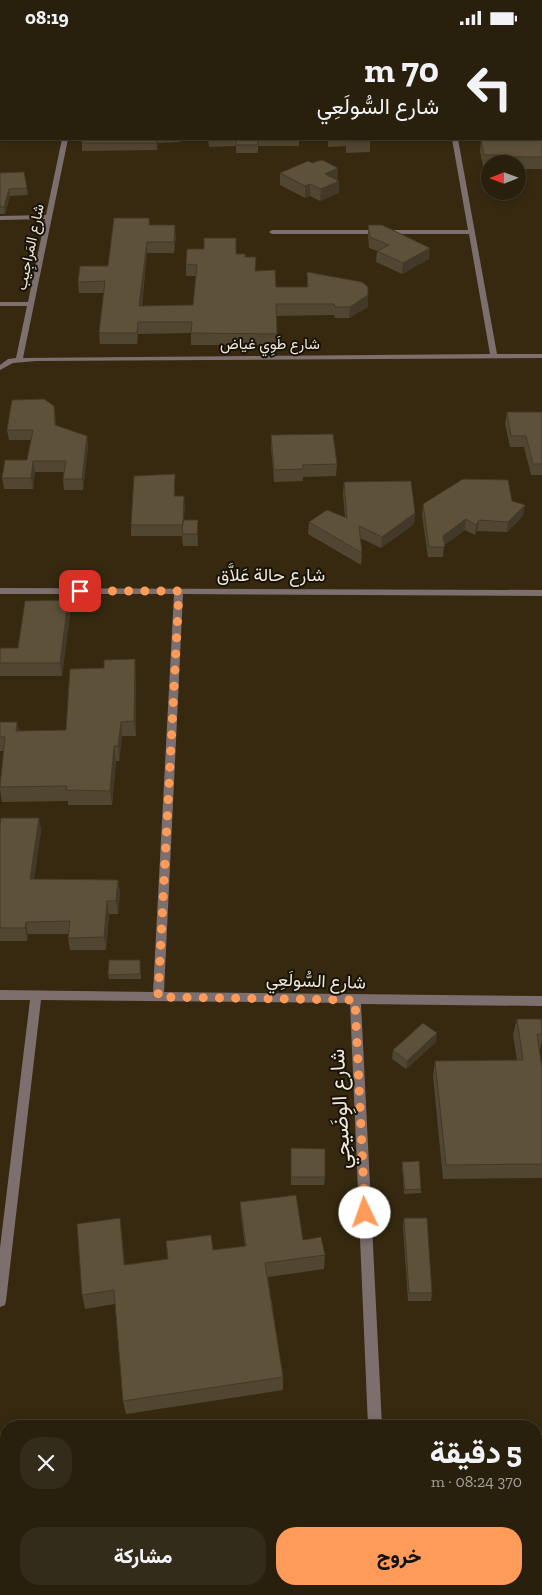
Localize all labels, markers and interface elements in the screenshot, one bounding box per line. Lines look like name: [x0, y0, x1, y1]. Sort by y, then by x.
text: 08:19: [25, 6, 69, 29]
text: 70 m: [364, 49, 439, 91]
icon: left: [457, 55, 522, 120]
text: شارع السُّولَعِي: [317, 93, 439, 120]
north arrow: [481, 155, 526, 200]
map controls: [481, 155, 526, 200]
street label: شارع المَراجِيب: [12, 202, 50, 292]
street label: شارع طَوِي غياض: [220, 335, 320, 357]
street label: شارع حالة عَلاَّق: [217, 562, 325, 587]
pin: [59, 570, 101, 612]
icon: arrive: [66, 577, 94, 605]
street label: شارع السُّولَعِي: [265, 968, 366, 998]
street label: شارع الوِضَيحِي: [324, 1048, 360, 1170]
position arrow: [338, 1186, 390, 1238]
text: 5 دقيقة: [430, 1435, 522, 1471]
button: close: [20, 1437, 72, 1489]
text: 370 m · 08:24: [431, 1472, 522, 1491]
button: مشاركة: [20, 1527, 266, 1585]
button: خروج: [276, 1527, 522, 1585]

